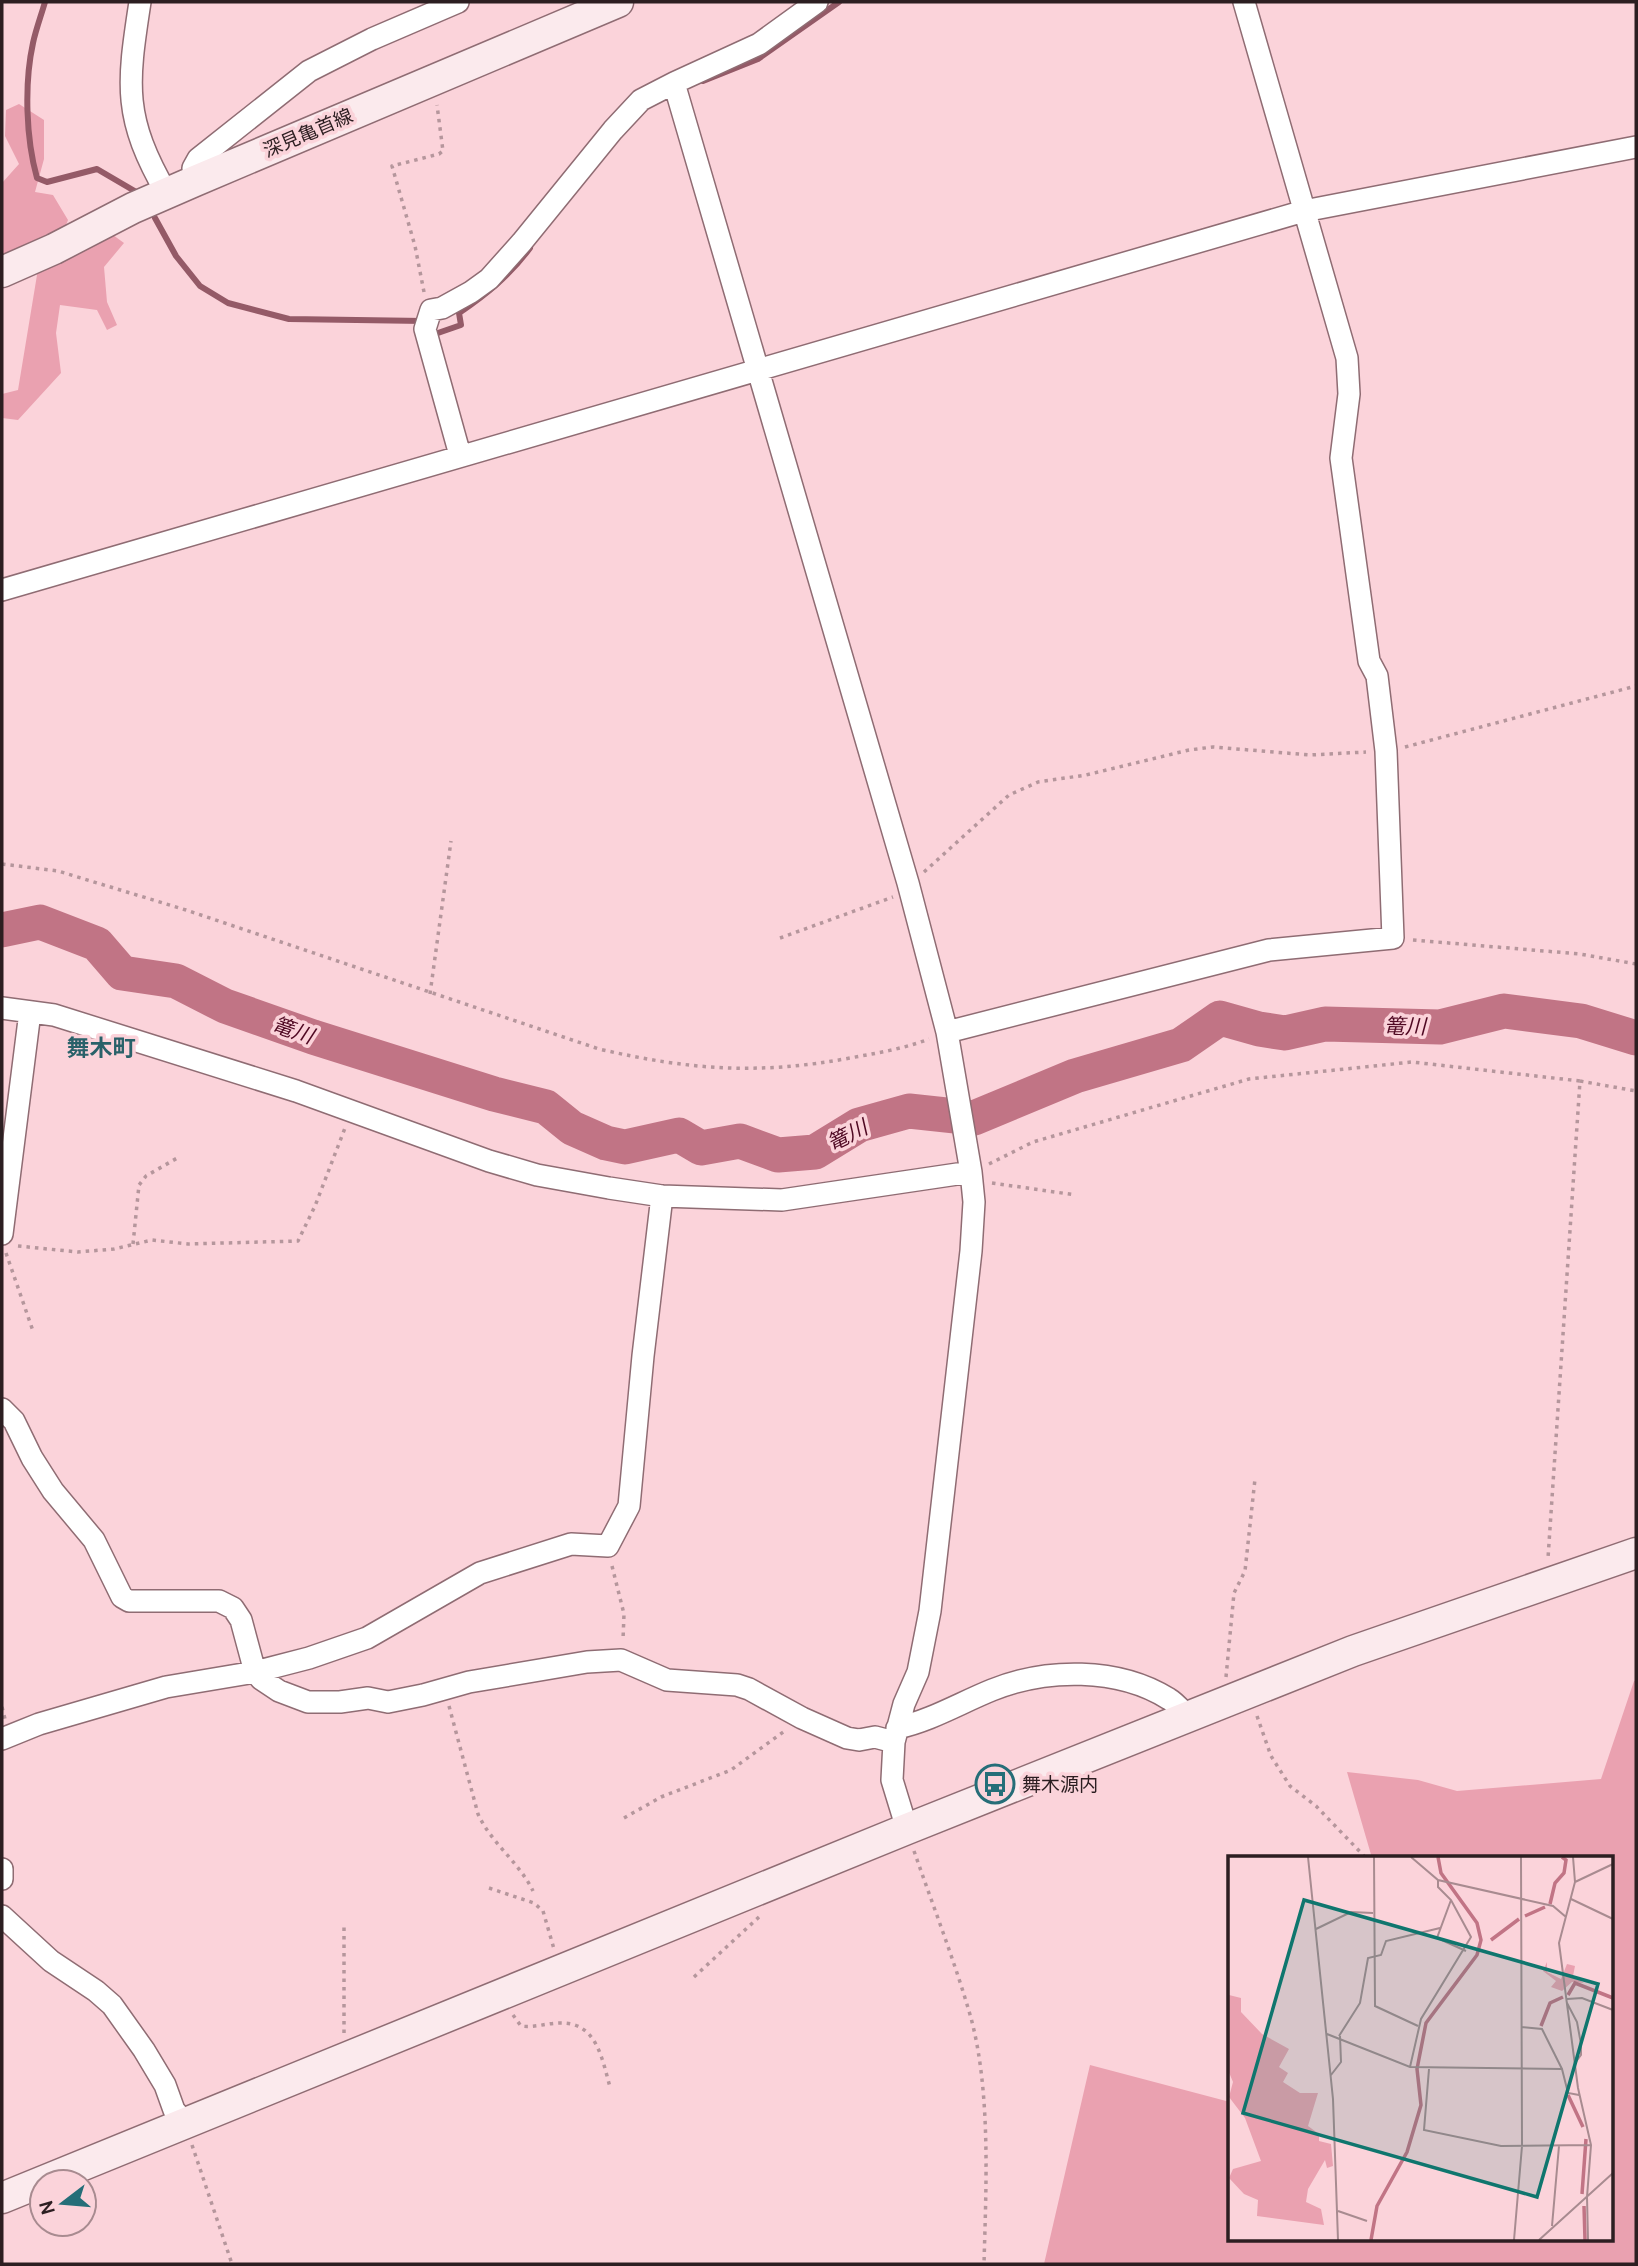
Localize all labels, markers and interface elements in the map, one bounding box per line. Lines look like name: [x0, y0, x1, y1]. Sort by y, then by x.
street label: 深見亀首線: [260, 104, 356, 162]
water label: 篭川: [269, 1011, 319, 1049]
water label: 篭川: [1384, 1013, 1428, 1039]
district label: 舞木町: [67, 1034, 136, 1062]
water label: 篭川: [823, 1113, 873, 1156]
bus stop icon: 舞木源内: [974, 1763, 1016, 1805]
place label: 舞木源内: [1022, 1773, 1098, 1796]
inset map: [1228, 1856, 1614, 2242]
north arrow: [28, 2168, 98, 2238]
text: N: [34, 2198, 60, 2217]

